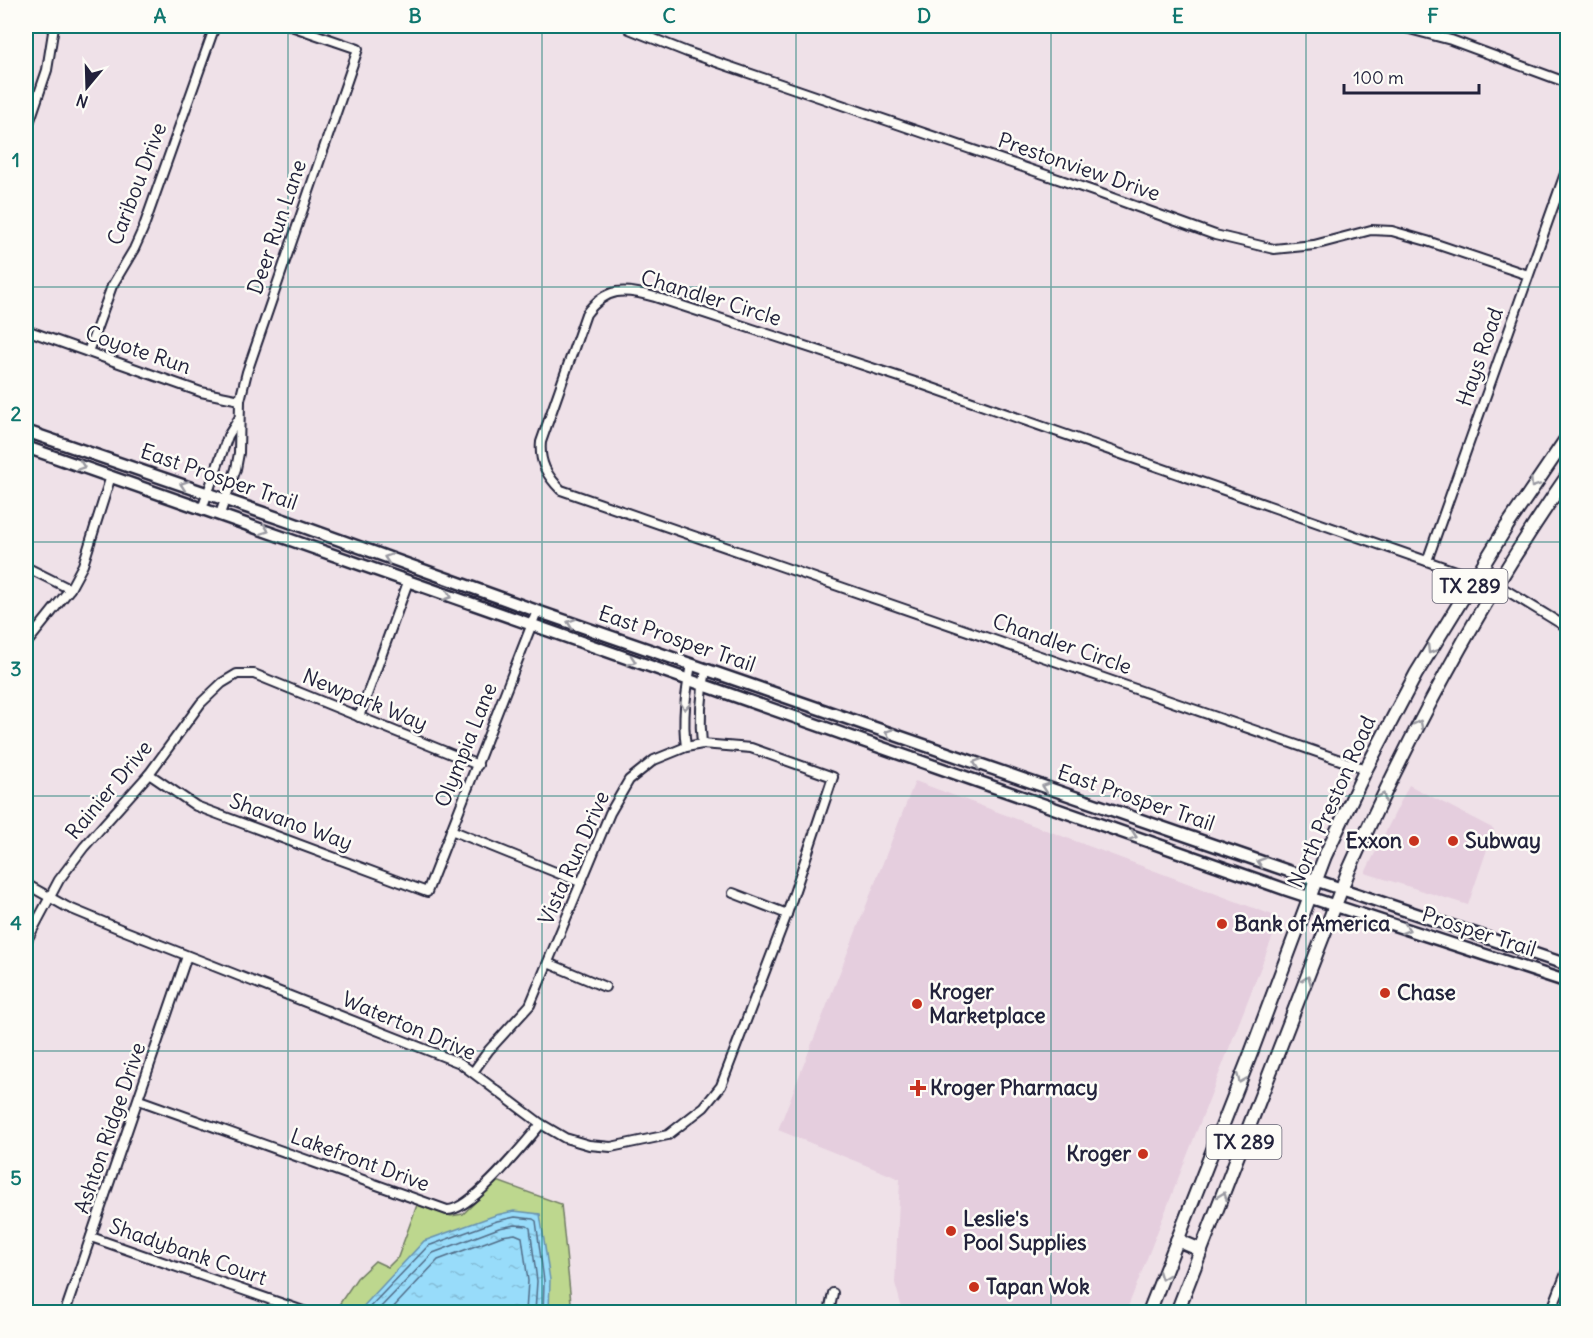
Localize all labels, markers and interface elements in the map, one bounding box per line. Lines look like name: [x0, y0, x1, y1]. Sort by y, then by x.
text: A: [154, 3, 167, 28]
text: B: [408, 3, 422, 28]
text: C: [662, 3, 676, 28]
text: D: [917, 3, 931, 28]
text: E: [1172, 3, 1184, 28]
text: F: [1427, 3, 1439, 28]
north arrow: [57, 57, 117, 117]
scale bar: [1344, 57, 1479, 95]
text: 100 m: [1353, 66, 1404, 89]
text: N: [74, 90, 91, 112]
street label: Caribou Drive: [101, 119, 172, 249]
street label: Prestonview Drive: [995, 126, 1164, 207]
text: 1: [12, 147, 20, 172]
street label: Deer Run Lane: [241, 156, 312, 298]
street label: Chandler Circle: [638, 263, 785, 332]
street label: Hays Road: [1450, 304, 1509, 410]
street label: Coyote Run: [82, 319, 194, 380]
text: 2: [11, 401, 22, 426]
street label: East Prosper Trail: [137, 437, 301, 516]
one-way arrow: [75, 458, 86, 471]
one-way arrow: [1530, 477, 1541, 488]
one-way arrow: [179, 480, 190, 492]
one-way arrow: [259, 523, 270, 536]
one-way arrow: [383, 552, 394, 565]
road number: TX 289: [1432, 569, 1508, 603]
one-way arrow: [443, 589, 453, 602]
street label: East Prosper Trail: [595, 599, 759, 678]
street label: Chandler Circle: [989, 607, 1135, 680]
one-way arrow: [566, 618, 577, 631]
one-way arrow: [1428, 643, 1439, 654]
one-way arrow: [627, 653, 637, 666]
text: 3: [10, 656, 22, 681]
street label: Newpark Way: [299, 662, 432, 737]
street label: Olympia Lane: [428, 679, 503, 811]
one-way arrow: [679, 701, 692, 710]
street label: North Preston Road: [1281, 712, 1382, 892]
one-way arrow: [1411, 720, 1423, 731]
one-way arrow: [884, 728, 895, 741]
street label: Rainier Drive: [59, 735, 158, 845]
one-way arrow: [972, 758, 983, 771]
street label: East Prosper Trail: [1054, 758, 1218, 837]
one-way arrow: [1041, 782, 1052, 794]
street label: Shavano Way: [226, 787, 356, 856]
street label: Vista Run Drive: [532, 787, 615, 929]
one-way arrow: [1374, 793, 1386, 804]
place label: Exxon: [1346, 827, 1402, 854]
place label: Subway: [1465, 827, 1541, 854]
one-way arrow: [1127, 828, 1138, 841]
marker: Exxon: [1407, 834, 1421, 848]
marker: Subway: [1446, 834, 1460, 848]
one-way arrow: [1256, 857, 1267, 869]
street label: Prosper Trail: [1419, 900, 1540, 963]
text: 4: [10, 910, 22, 935]
place label: Bank of America: [1234, 910, 1390, 937]
marker: Bank of America: [1215, 917, 1229, 931]
one-way arrow: [1400, 922, 1411, 934]
one-way arrow: [1300, 975, 1312, 986]
place label: Kroger Marketplace: [929, 978, 1046, 1029]
place label: Chase: [1397, 979, 1456, 1006]
street label: Waterton Drive: [338, 985, 480, 1066]
marker: Chase: [1378, 986, 1392, 1000]
marker: Kroger Marketplace: [910, 997, 924, 1011]
street label: Ashton Ridge Drive: [68, 1039, 151, 1217]
one-way arrow: [1236, 1072, 1248, 1083]
place label: Kroger Pharmacy: [930, 1074, 1098, 1101]
marker: Kroger Pharmacy: [911, 1081, 925, 1095]
street label: Lakefront Drive: [287, 1122, 433, 1197]
road number: TX 289: [1206, 1125, 1282, 1159]
place label: Kroger: [1066, 1140, 1131, 1167]
marker: Kroger: [1136, 1147, 1150, 1161]
text: 5: [10, 1165, 22, 1190]
one-way arrow: [1216, 1191, 1228, 1202]
place label: Leslie's Pool Supplies: [963, 1205, 1087, 1256]
street label: Shadybank Court: [106, 1212, 270, 1291]
marker: Leslie's Pool Supplies: [944, 1224, 958, 1238]
one-way arrow: [1158, 1270, 1170, 1281]
place label: Tapan Wok: [986, 1273, 1090, 1300]
marker: Tapan Wok: [967, 1280, 981, 1294]

